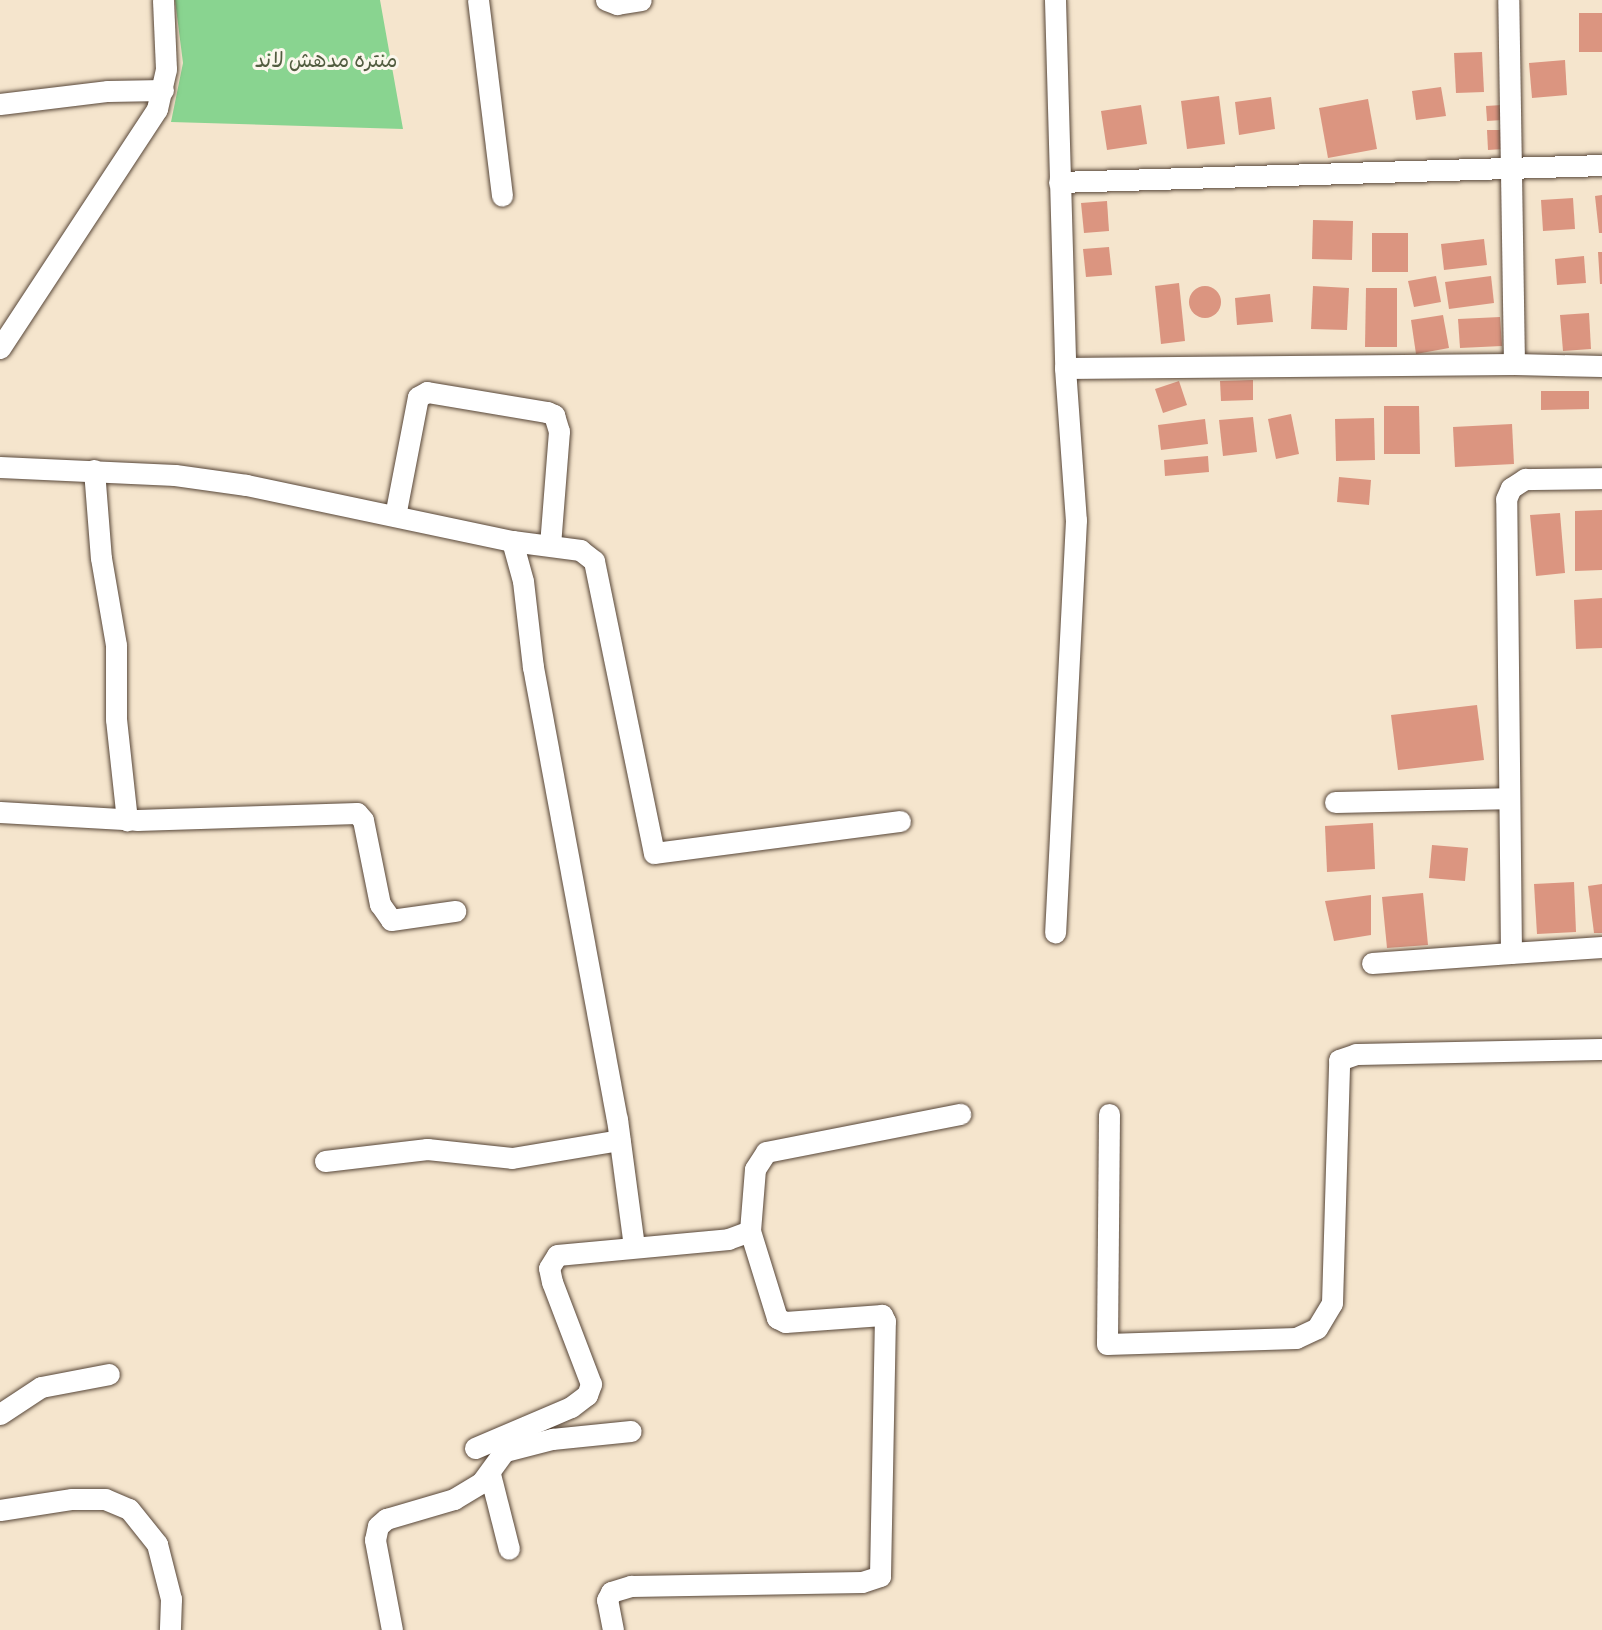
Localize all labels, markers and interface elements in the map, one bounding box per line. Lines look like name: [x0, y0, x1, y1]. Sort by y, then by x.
park label: منتره مدهش لاند: [254, 51, 398, 77]

